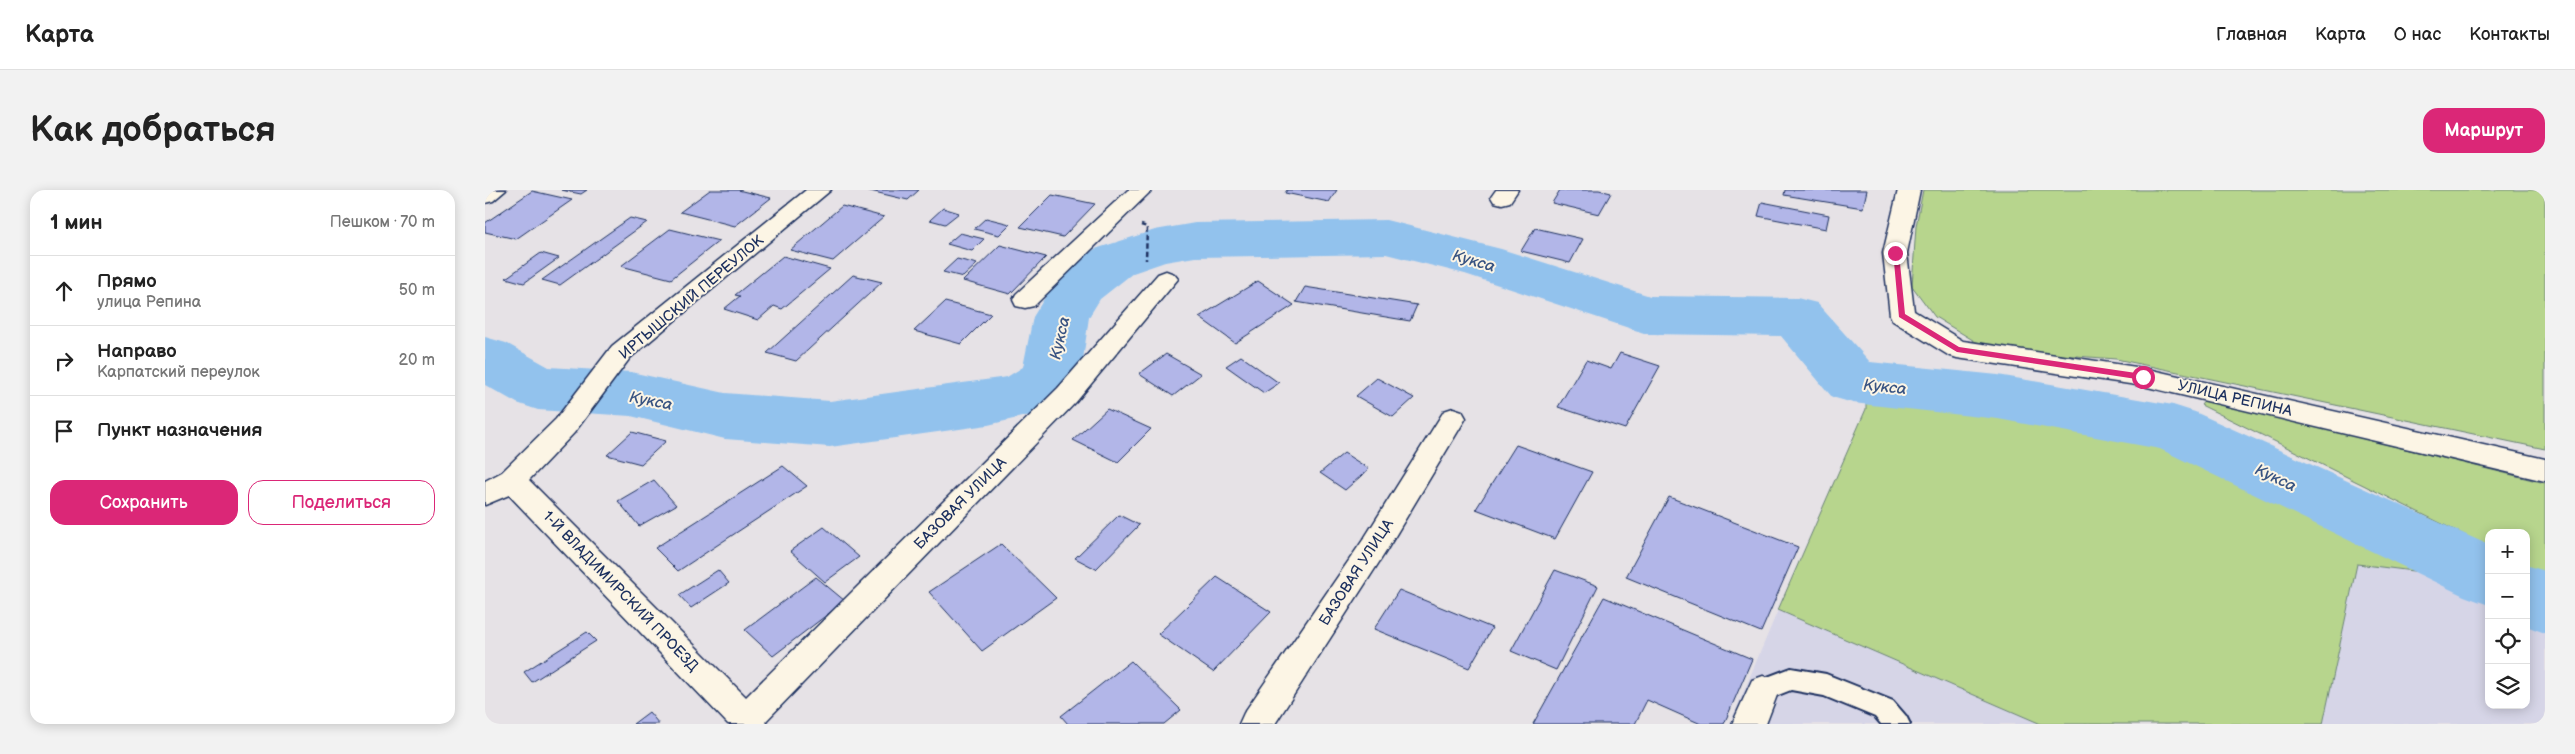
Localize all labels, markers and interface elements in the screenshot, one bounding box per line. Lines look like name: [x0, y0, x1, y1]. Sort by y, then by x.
text: Карта: [25, 20, 94, 49]
text: Главная: [2216, 24, 2287, 45]
text: Карта: [2315, 24, 2366, 45]
text: О нас: [2394, 24, 2441, 45]
text: Контакты: [2469, 24, 2550, 45]
button: Маршрут: [2423, 108, 2545, 153]
text: Как добраться: [30, 109, 276, 152]
text: 1 мин: [50, 210, 102, 235]
text: Пешком · 70 m: [330, 213, 435, 232]
street label: ИРТЫШСКИЙ ПЕРЕУЛОК: [615, 231, 768, 364]
route end: [1884, 242, 1907, 265]
water label: Кукса: [1450, 246, 1497, 277]
text: Прямо: [97, 270, 157, 293]
icon: ahead: [50, 277, 78, 305]
text: 50 m: [399, 281, 435, 300]
text: улица Репина: [97, 293, 201, 312]
water label: Кукса: [1046, 315, 1075, 362]
text: Направо: [97, 340, 177, 363]
icon: right: [50, 347, 78, 375]
text: 20 m: [399, 351, 435, 370]
text: Карпатский переулок: [97, 363, 260, 382]
route start: [2132, 366, 2155, 389]
water label: Кукса: [1862, 376, 1907, 399]
street label: УЛИЦА РЕПИНА: [2176, 376, 2295, 421]
water label: Кукса: [628, 388, 674, 415]
icon: arrive: [50, 417, 78, 445]
text: Пункт назначения: [97, 419, 262, 442]
street label: БАЗОВАЯ УЛИЦА: [910, 452, 1011, 554]
water label: Кукса: [2252, 461, 2299, 496]
button: Сохранить: [50, 480, 238, 525]
button: Поделиться: [248, 480, 435, 525]
street label: 1-Й ВЛАДИМИРСКИЙ ПРОЕЗД: [539, 507, 703, 676]
street label: БАЗОВАЯ УЛИЦА: [1315, 515, 1398, 629]
map controls: [2485, 529, 2530, 709]
button: +: [2485, 529, 2530, 574]
button: −: [2485, 574, 2530, 619]
button: locate: [2485, 619, 2530, 664]
button: layers: [2485, 664, 2530, 709]

